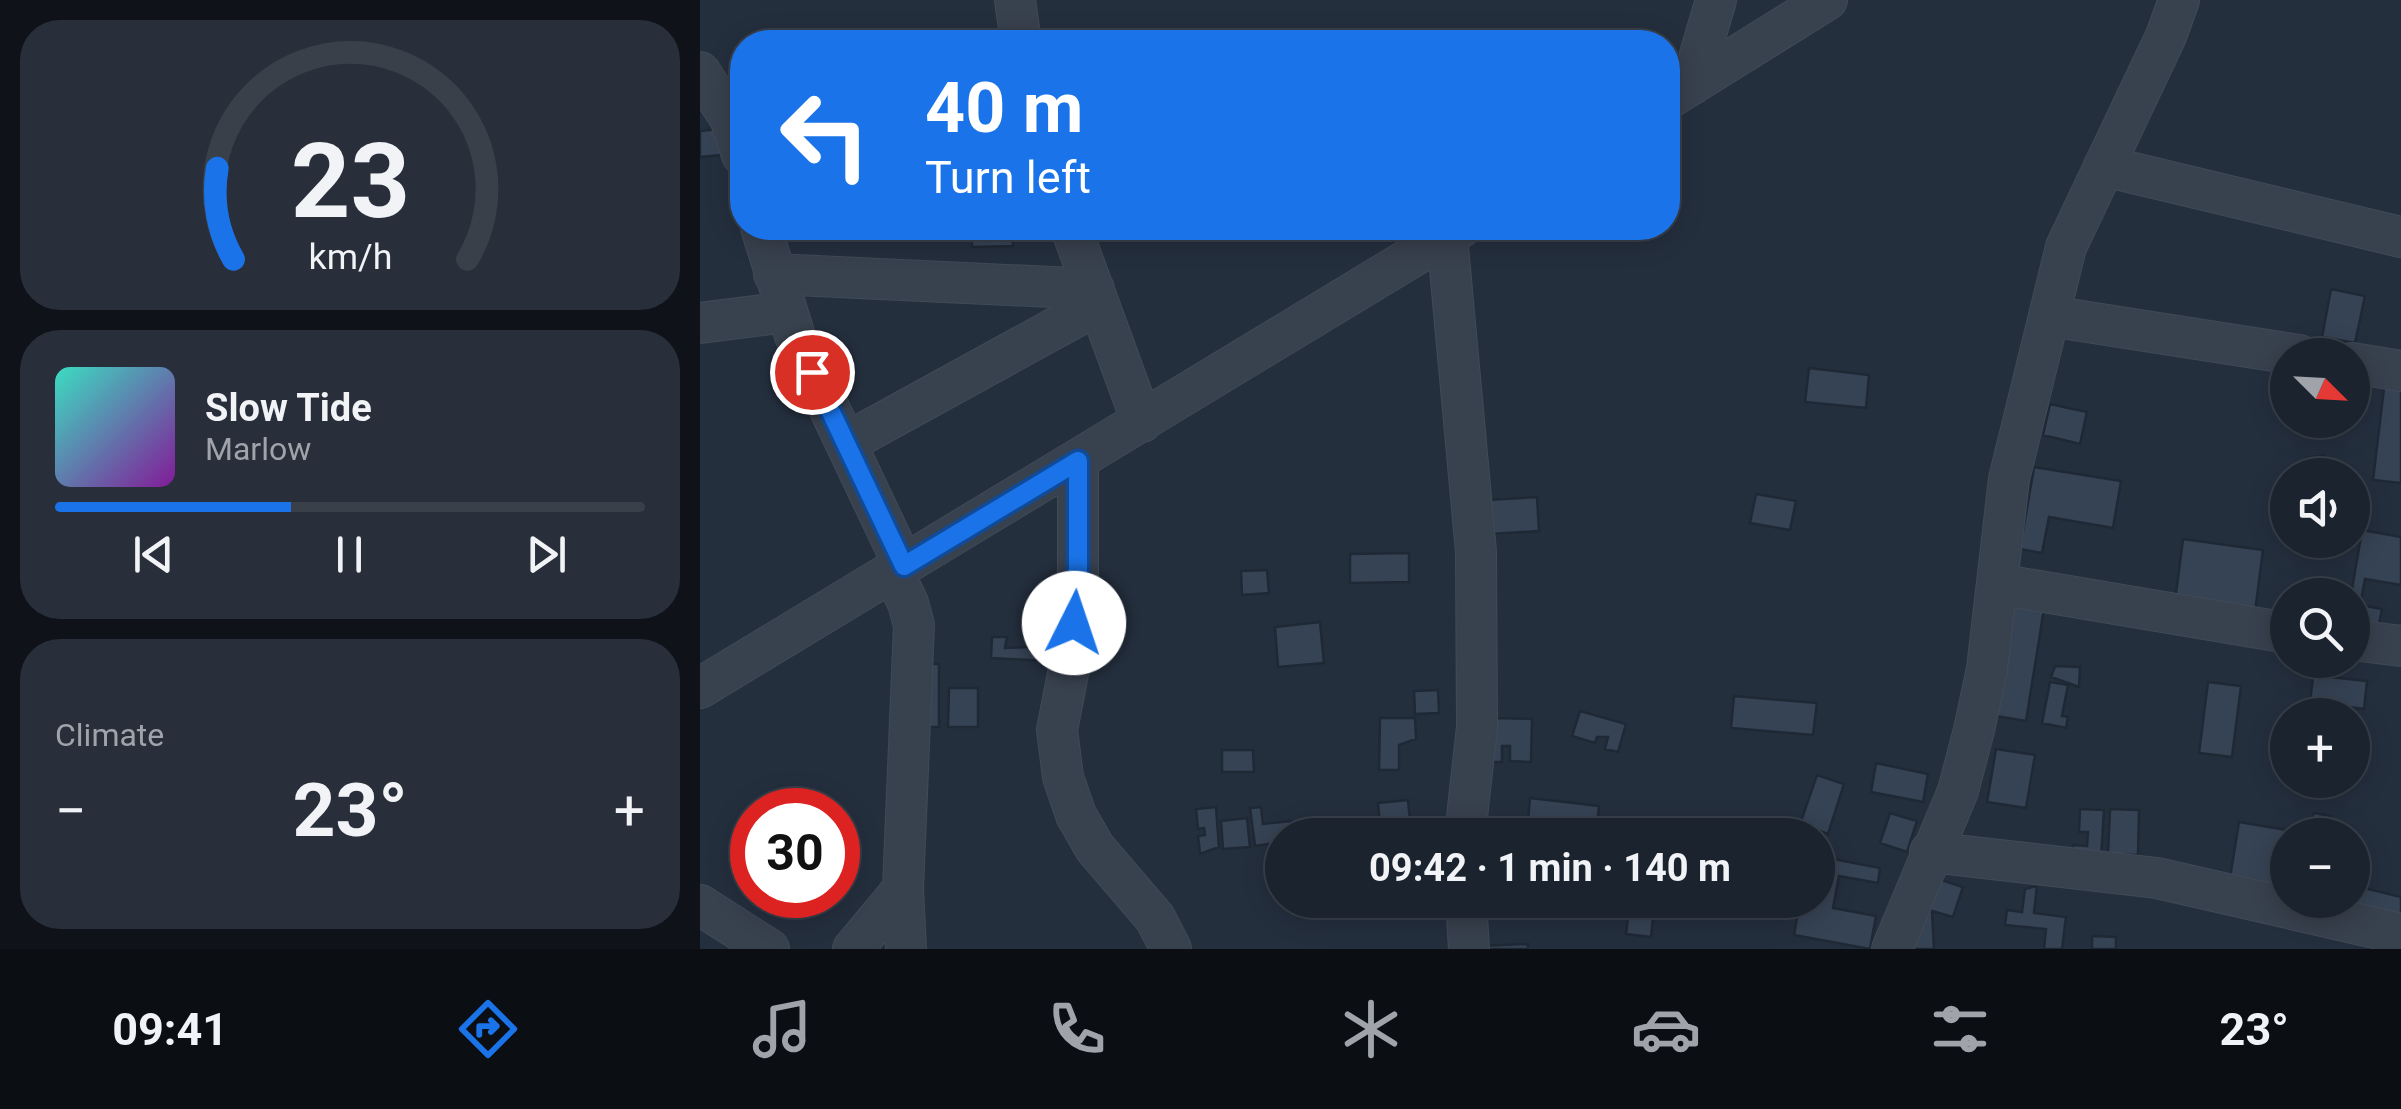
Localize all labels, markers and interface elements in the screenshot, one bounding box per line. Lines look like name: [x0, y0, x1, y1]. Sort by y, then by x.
text: 40 m: [925, 67, 1083, 149]
icon: left: [760, 70, 890, 200]
text: 23: [290, 121, 410, 242]
text: Turn left: [925, 151, 1091, 204]
text: km/h: [308, 236, 392, 278]
pin: [770, 330, 855, 415]
north arrow: [2270, 338, 2370, 438]
map controls: [2270, 338, 2370, 918]
icon: arrive: [785, 345, 840, 400]
text: Slow Tide: [205, 386, 372, 430]
text: Marlow: [205, 430, 311, 468]
button: sound: [2270, 458, 2370, 558]
icon: previous: [126, 527, 181, 582]
icon: pause: [322, 527, 377, 582]
icon: next: [519, 527, 574, 582]
position arrow: [1022, 571, 1126, 675]
button: search: [2270, 578, 2370, 678]
button: +: [2270, 698, 2370, 798]
text: Climate: [55, 716, 164, 754]
text: 23°: [292, 766, 408, 854]
text: −: [55, 779, 86, 843]
text: +: [614, 779, 645, 843]
speed limit sign: 30: [730, 788, 860, 918]
button: −: [2270, 818, 2370, 918]
text: 09:42 · 1 min · 140 m: [1369, 846, 1731, 890]
icon: directions: [453, 994, 523, 1064]
icon: music: [747, 994, 817, 1064]
icon: phone: [1042, 994, 1112, 1064]
icon: climate: [1336, 994, 1406, 1064]
icon: car: [1631, 994, 1701, 1064]
icon: filters: [1925, 994, 1995, 1064]
text: 09:41: [112, 1003, 228, 1056]
text: 23°: [2220, 1003, 2289, 1056]

